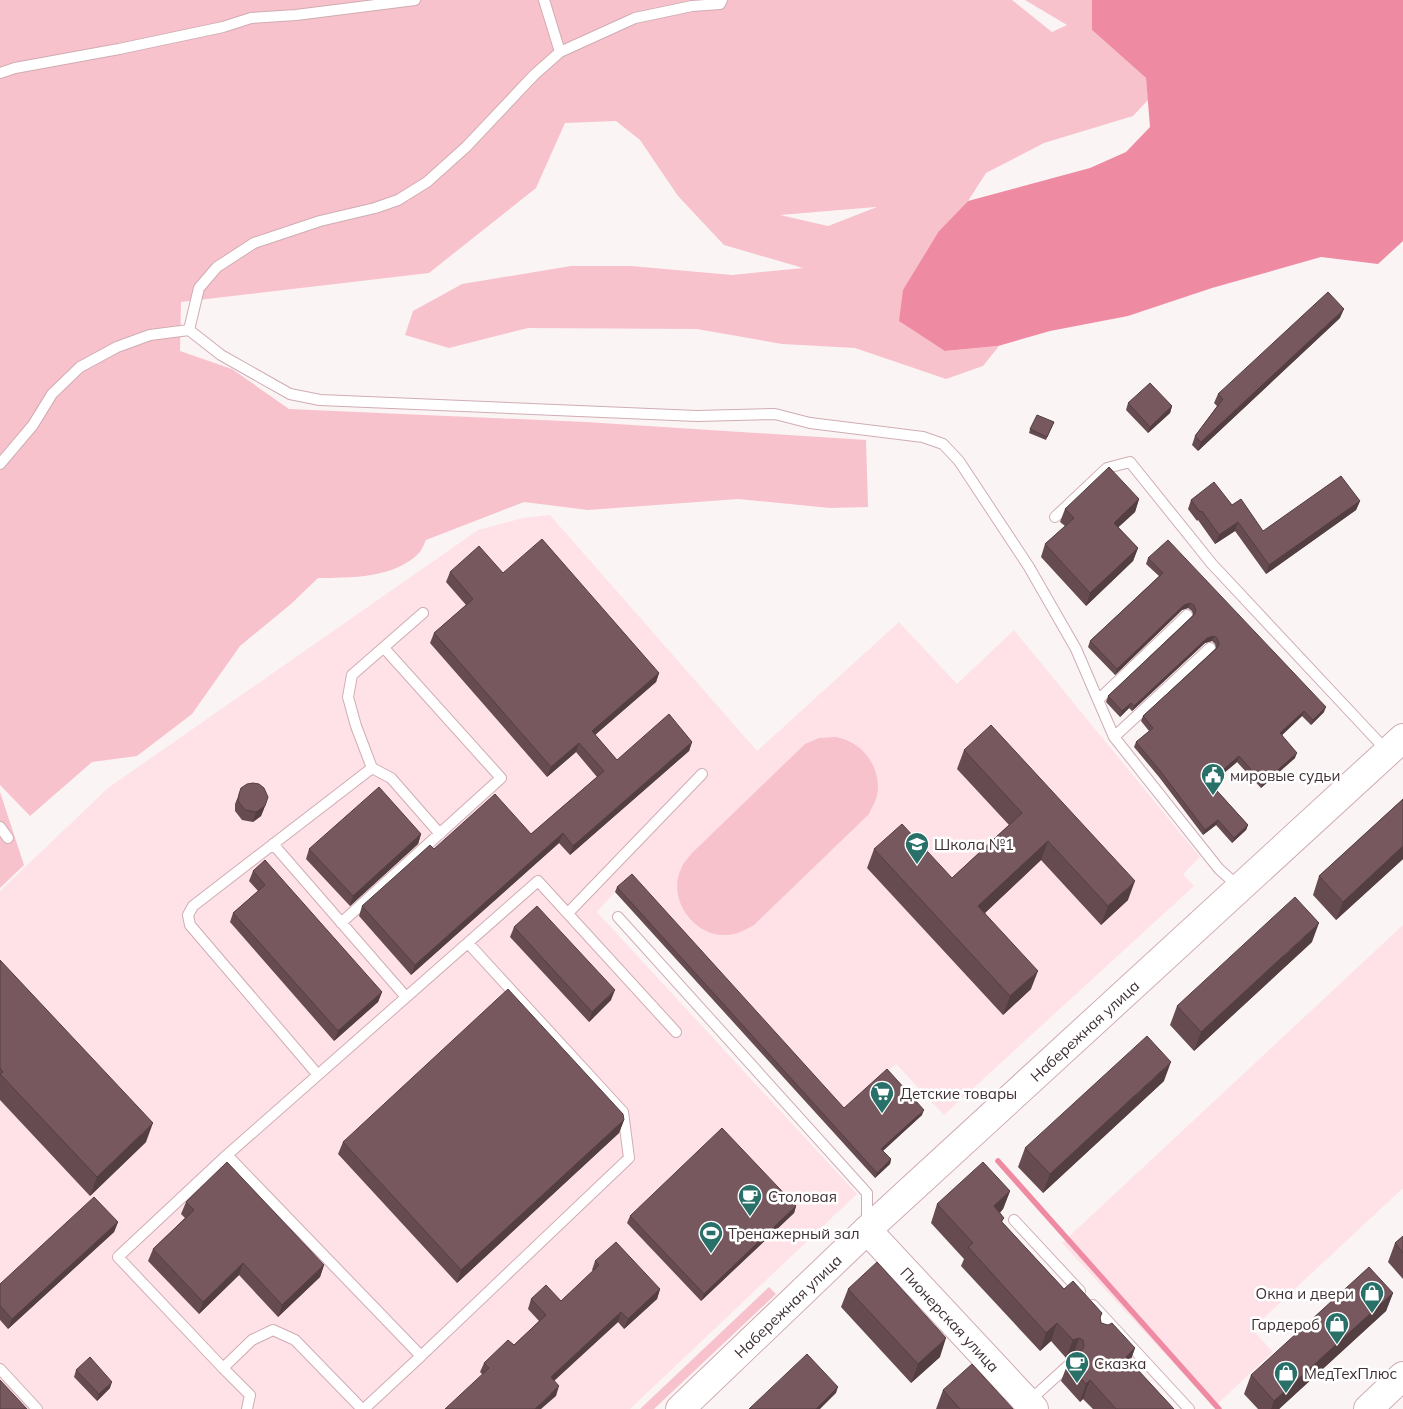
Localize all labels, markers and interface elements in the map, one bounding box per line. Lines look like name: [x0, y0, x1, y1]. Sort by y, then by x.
public building icon: мировые судьи: [1200, 762, 1226, 796]
place label: мировые судьи: [1230, 766, 1340, 785]
school or university icon: Школа №1: [904, 831, 930, 865]
place label: Школа №1: [934, 835, 1014, 854]
street label: Набережная улица: [1026, 976, 1143, 1085]
supermarket icon: Детские товары: [869, 1080, 895, 1114]
place label: Детские товары: [900, 1084, 1017, 1103]
cafe icon: Столовая: [737, 1183, 763, 1217]
place label: Столовая: [768, 1187, 837, 1206]
sports icon: Тренажерный зал: [698, 1220, 724, 1254]
place label: Тренажерный зал: [728, 1224, 860, 1243]
street label: Набережная улица: [730, 1250, 845, 1362]
street label: Пионерская улица: [897, 1263, 1004, 1376]
shop icon: Окна и двери: [1359, 1280, 1385, 1314]
place label: Окна и двери: [1256, 1284, 1354, 1303]
shop icon: Гардероб: [1324, 1311, 1350, 1345]
place label: Гардероб: [1251, 1315, 1320, 1334]
cafe icon: Сказка: [1064, 1350, 1090, 1384]
place label: Сказка: [1094, 1354, 1146, 1373]
shop icon: МедТехПлюс: [1273, 1360, 1299, 1394]
place label: МедТехПлюс: [1304, 1364, 1397, 1383]

